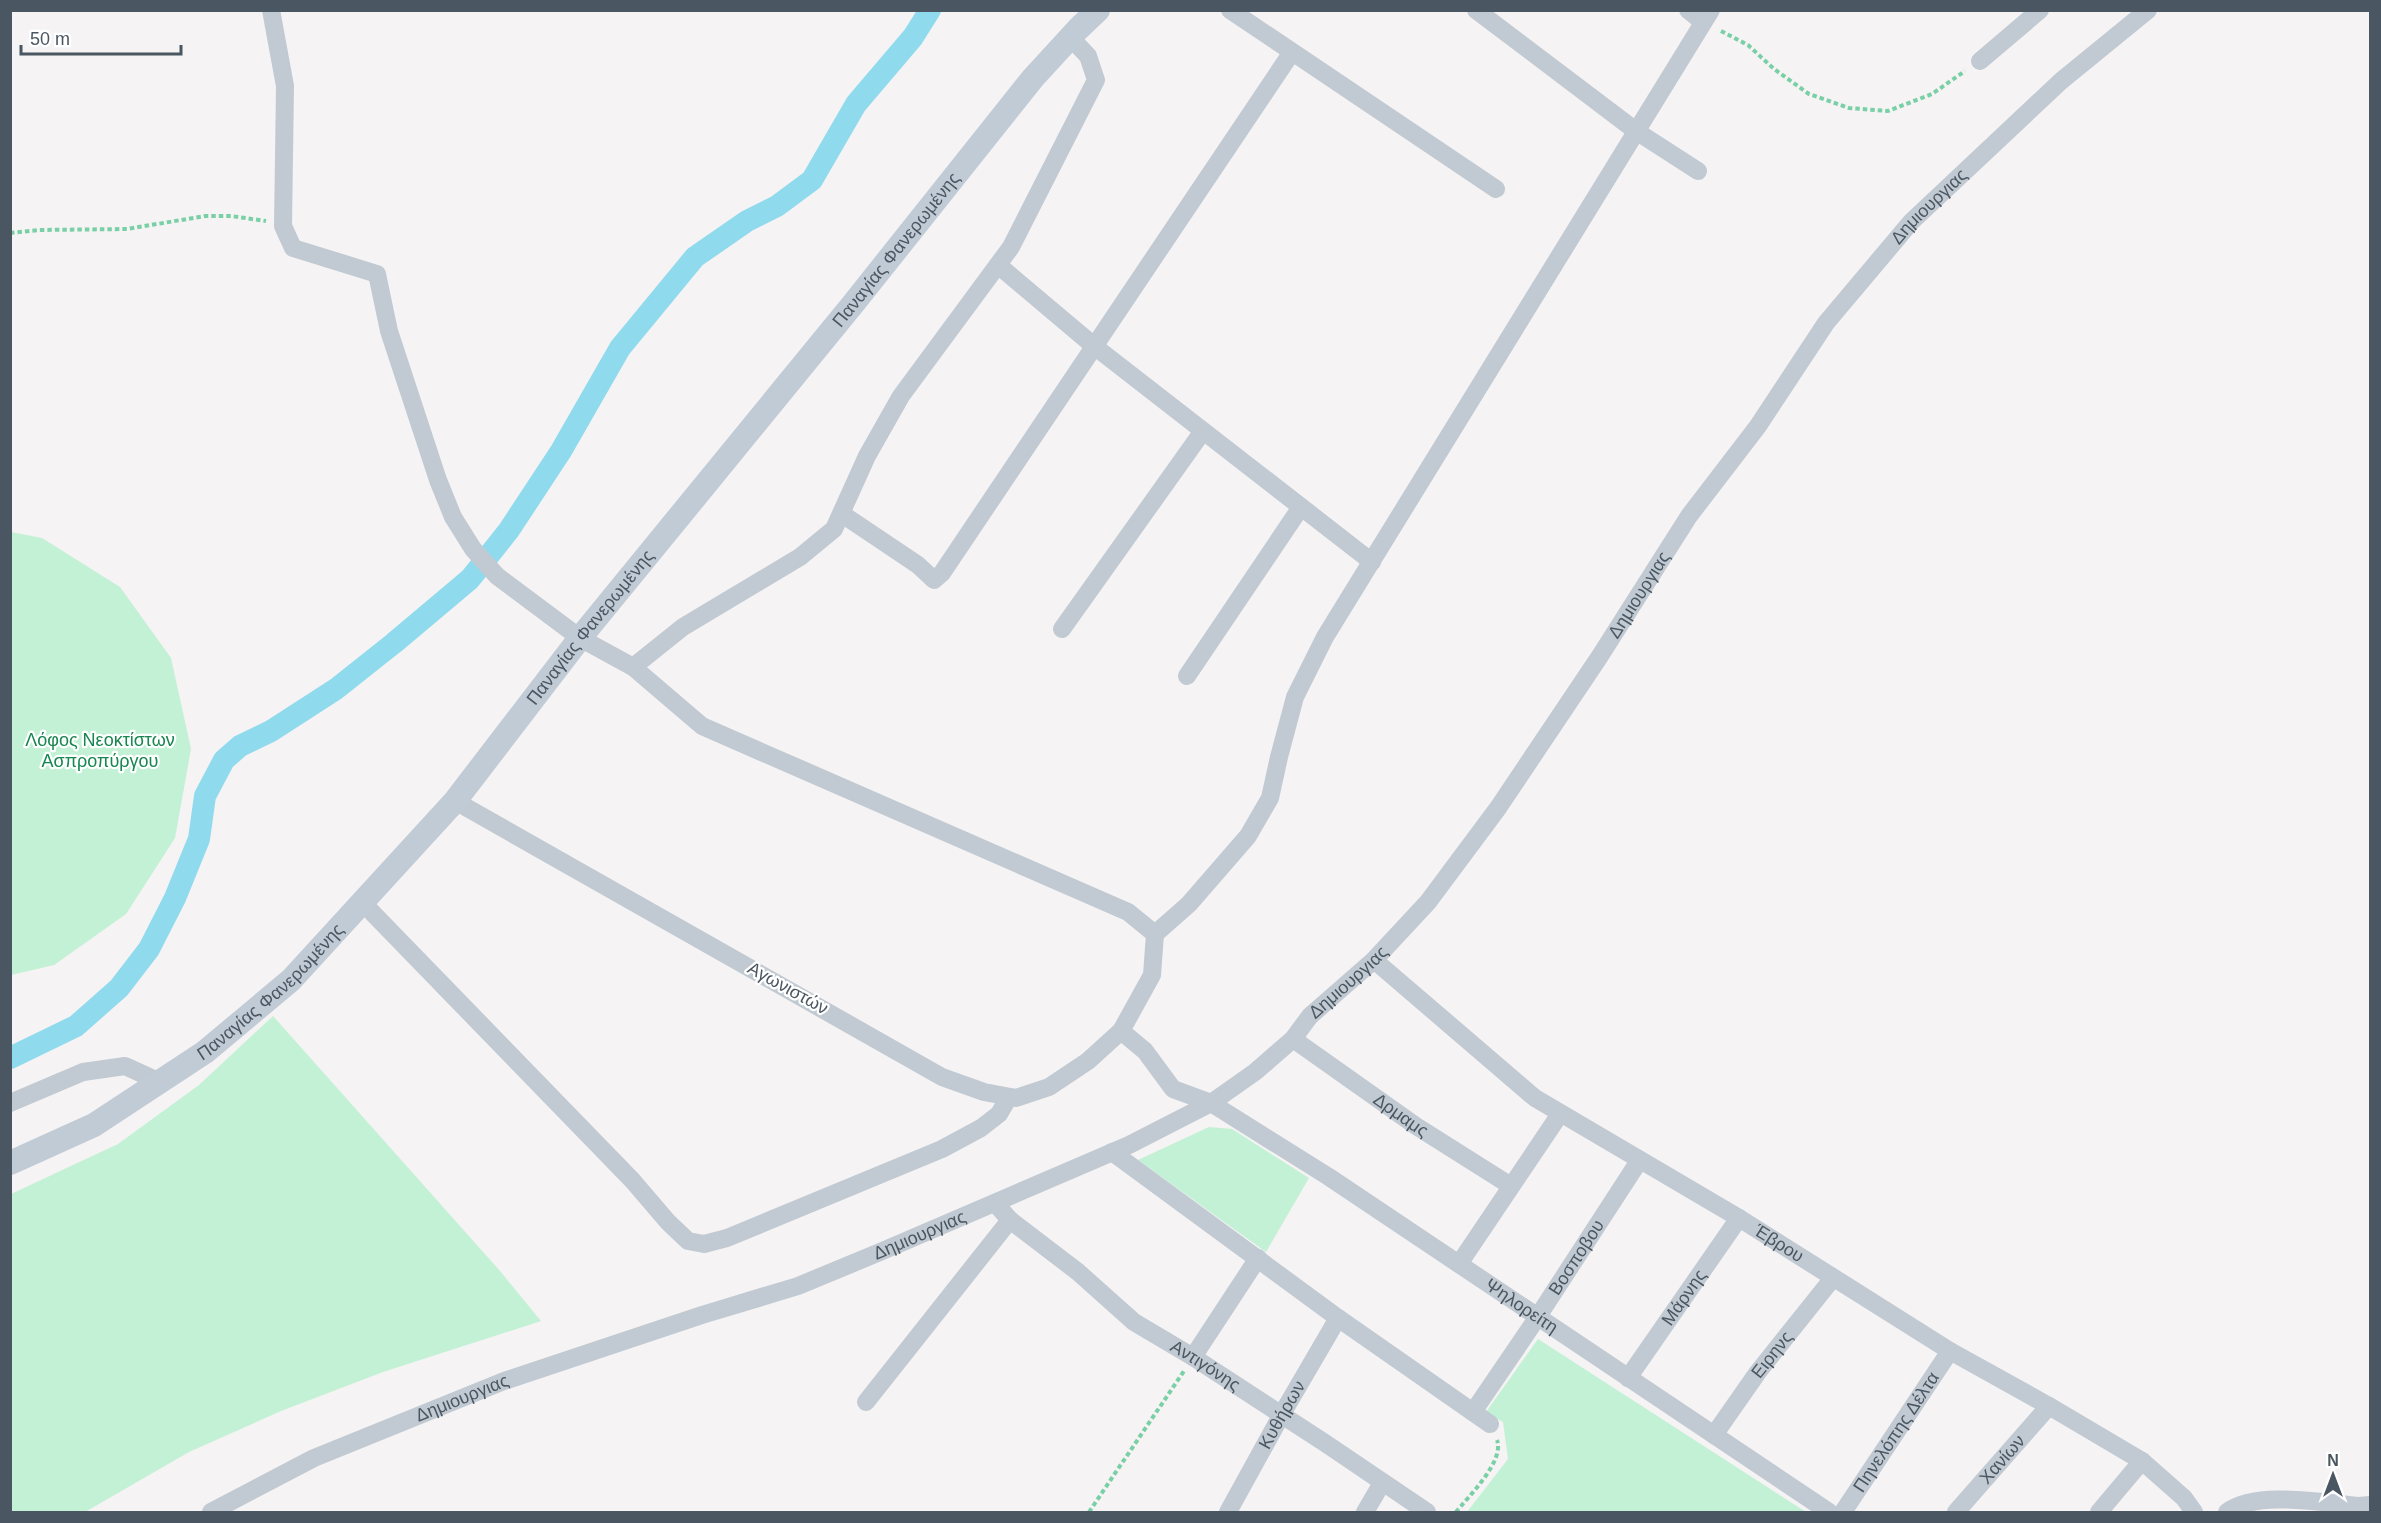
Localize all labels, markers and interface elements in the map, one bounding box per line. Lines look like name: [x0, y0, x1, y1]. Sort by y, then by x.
scale bar: [21, 18, 182, 56]
text: 50 m: [30, 29, 70, 49]
street label: Δημιουργιας: [1887, 164, 1971, 248]
street label: Παναγίας Φανερωμένης: [828, 168, 964, 331]
street label: Παναγίας Φανερωμένης: [522, 546, 658, 709]
street label: Δημιουργιας: [1604, 548, 1674, 642]
park label: Λόφος Νεοκτίστων Ασπροπύργου: [25, 730, 175, 771]
street label: Παναγίας Φανερωμένης: [194, 919, 348, 1064]
street label: Δημιουργιας: [1305, 942, 1392, 1022]
street label: Αγωνιστών: [744, 958, 832, 1018]
street label: Δρμαμς: [1370, 1089, 1432, 1141]
street label: Δημιουργιας: [870, 1206, 969, 1264]
street label: Βοσποβου: [1545, 1216, 1608, 1299]
street label: Έβρου: [1750, 1220, 1807, 1266]
street label: Μάρνης: [1658, 1265, 1710, 1329]
street label: Ψηλορείτη: [1481, 1275, 1562, 1337]
street label: Ειρηνς: [1747, 1327, 1797, 1382]
street label: Αντιγόνης: [1167, 1336, 1244, 1395]
street label: Πηνελόπης Δέλτα: [1849, 1368, 1943, 1496]
street label: Δημιουργιας: [413, 1370, 512, 1426]
street label: Κυθήρων: [1255, 1377, 1309, 1453]
street label: Χανίων: [1975, 1431, 2029, 1488]
north arrow: [2303, 1445, 2363, 1505]
text: N: [2327, 1452, 2339, 1469]

